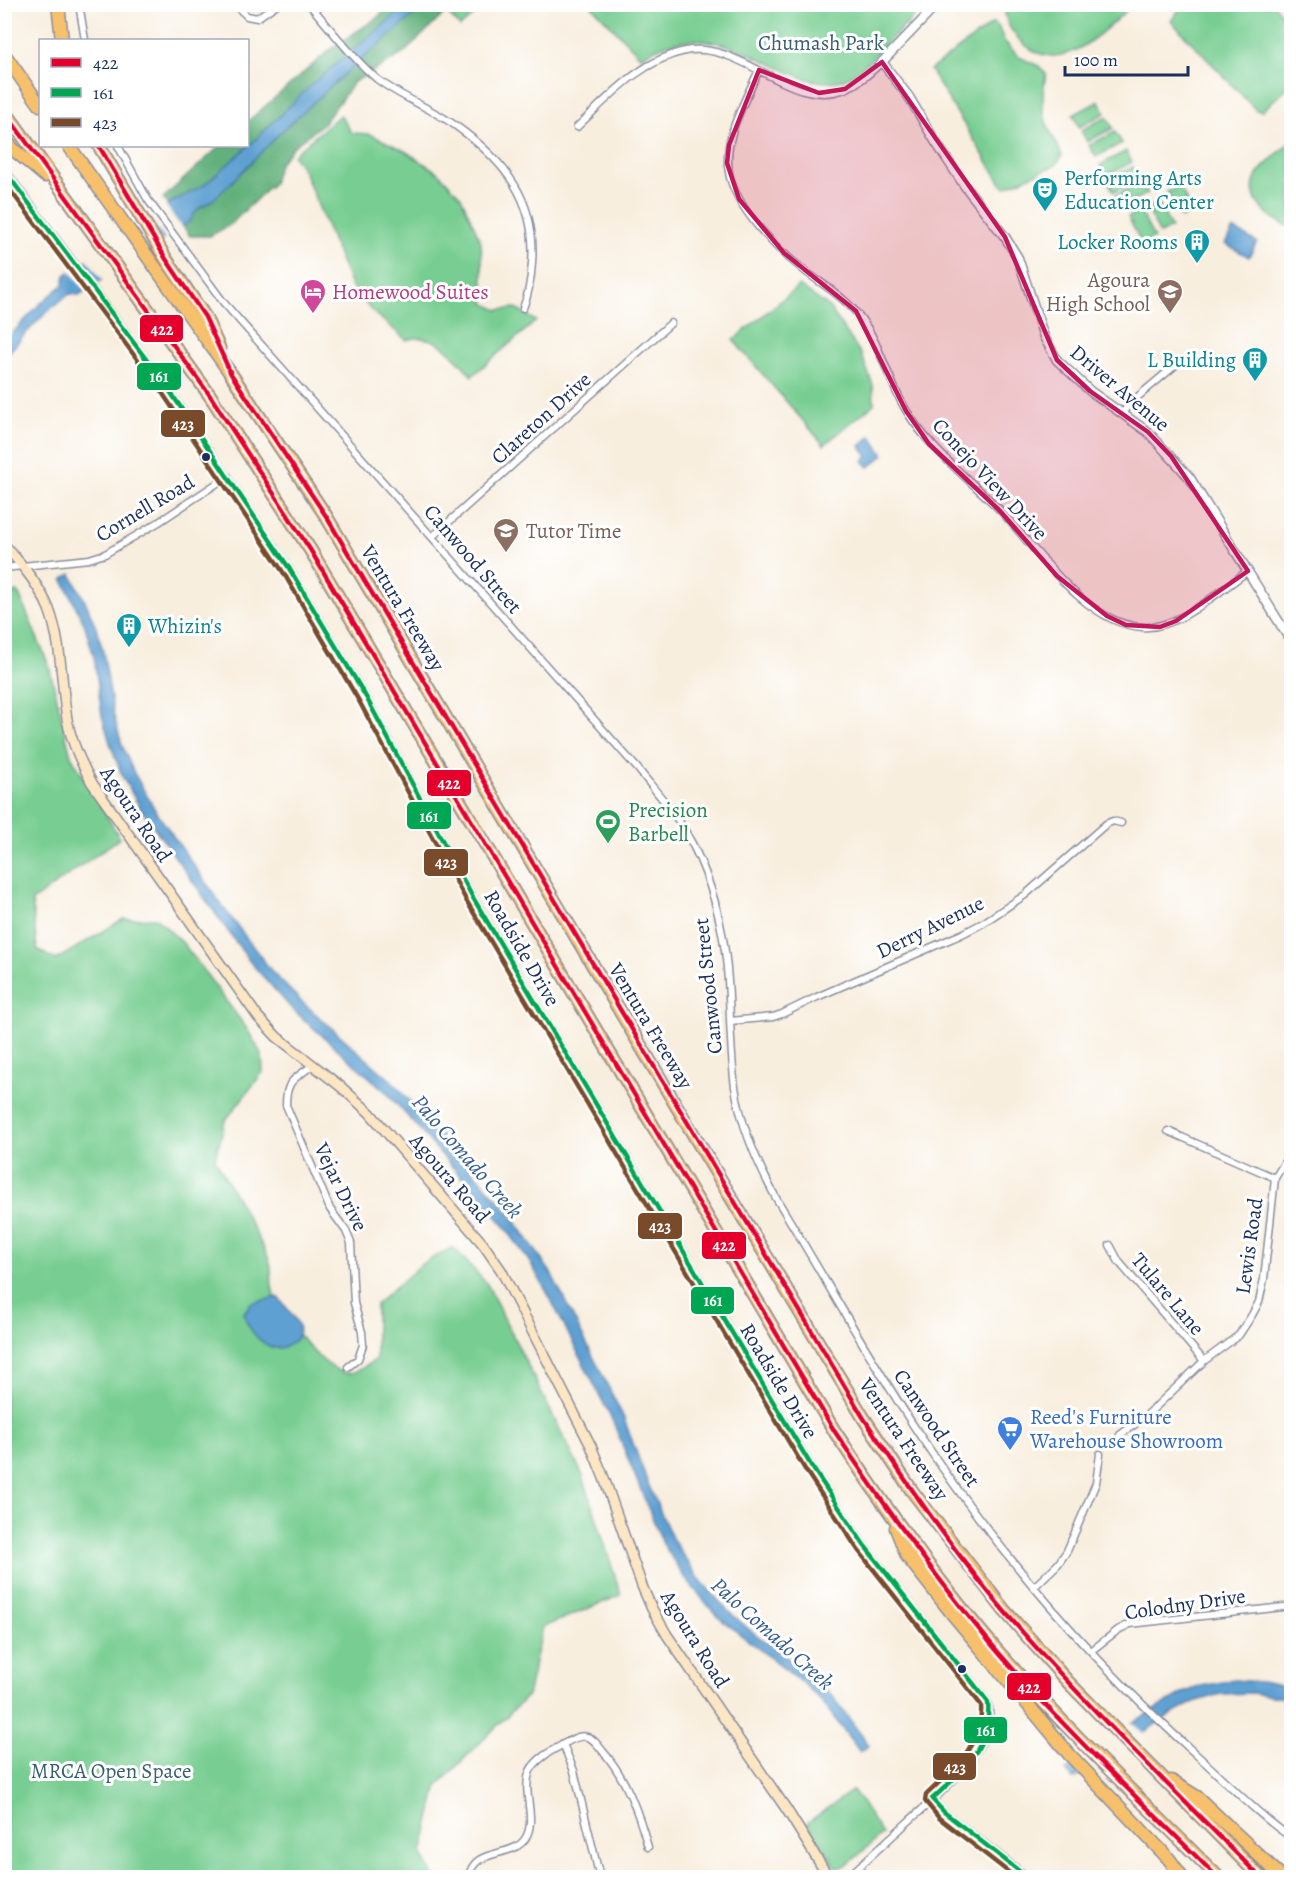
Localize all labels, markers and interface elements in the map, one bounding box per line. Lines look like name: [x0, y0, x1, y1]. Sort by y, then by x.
park label: Chumash Park: [758, 29, 885, 57]
legend: [39, 39, 249, 147]
scale bar: [1065, 39, 1188, 77]
text: 100 m: [1074, 48, 1118, 72]
text: 422: [93, 51, 119, 75]
text: 161: [93, 81, 114, 105]
text: 423: [93, 111, 117, 135]
place label: Performing Arts Education Center: [1064, 164, 1214, 216]
theatre icon: Performing Arts Education Center: [1030, 175, 1060, 213]
building icon: Locker Rooms: [1182, 227, 1212, 265]
place label: Locker Rooms: [1057, 228, 1178, 256]
place label: Agoura High School: [1046, 266, 1150, 318]
hotel icon: Homewood Suites: [298, 277, 328, 315]
school or university icon: Agoura High School: [1155, 277, 1185, 315]
place label: Homewood Suites: [332, 278, 489, 306]
line badge: 422: [139, 314, 184, 343]
text: 422: [151, 319, 174, 341]
street label: Driver Avenue: [1064, 338, 1176, 438]
building icon: L Building: [1240, 345, 1270, 383]
place label: L Building: [1147, 346, 1236, 374]
line badge: 161: [136, 362, 182, 391]
text: 161: [150, 366, 169, 388]
street label: Clareton Drive: [485, 366, 597, 470]
line badge: 423: [160, 409, 206, 438]
street label: Conejo View Drive: [926, 412, 1054, 546]
text: 423: [172, 414, 194, 436]
unlabelled marker: [200, 451, 212, 463]
street label: Cornell Road: [91, 467, 200, 548]
street label: Canwood Street: [418, 498, 528, 620]
school or university icon: Tutor Time: [491, 516, 521, 554]
place label: Tutor Time: [526, 517, 621, 545]
street label: Ventura Freeway: [354, 539, 452, 677]
building icon: Whizin's: [114, 611, 144, 649]
place label: Whizin's: [147, 612, 222, 640]
street label: Agoura Road: [93, 760, 179, 868]
line badge: 422: [426, 769, 472, 797]
text: 422: [438, 773, 461, 795]
place label: Precision Barbell: [628, 796, 708, 848]
line badge: 161: [406, 801, 452, 830]
text: 161: [420, 806, 439, 828]
sports icon: Precision Barbell: [593, 807, 623, 845]
line badge: 423: [423, 848, 469, 877]
text: 423: [435, 852, 457, 874]
street label: Roadside Drive: [477, 885, 567, 1011]
street label: Derry Avenue: [871, 889, 989, 965]
street label: Canwood Street: [687, 917, 729, 1055]
street label: Ventura Freeway: [602, 957, 700, 1095]
water label: Palo Comado Creek: [405, 1088, 530, 1225]
street label: Agoura Road: [403, 1127, 497, 1229]
street label: Vejar Drive: [307, 1137, 374, 1236]
street label: Lewis Road: [1228, 1195, 1270, 1296]
line badge: 423: [637, 1212, 683, 1240]
text: 423: [649, 1216, 671, 1238]
line badge: 422: [701, 1231, 747, 1260]
text: 422: [713, 1235, 736, 1257]
street label: Tulare Lane: [1125, 1247, 1211, 1341]
line badge: 161: [690, 1286, 735, 1315]
text: 161: [704, 1290, 723, 1312]
street label: Roadside Drive: [734, 1318, 824, 1444]
street label: Canwood Street: [887, 1364, 987, 1492]
street label: Ventura Freeway: [852, 1371, 956, 1506]
place label: Reed's Furniture Warehouse Showroom: [1029, 1403, 1223, 1455]
supermarket icon: Reed's Furniture Warehouse Showroom: [995, 1414, 1025, 1452]
water label: Palo Comado Creek: [704, 1571, 840, 1697]
street label: Colodny Drive: [1123, 1582, 1247, 1626]
street label: Agoura Road: [653, 1584, 736, 1694]
unlabelled marker: [956, 1663, 968, 1675]
line badge: 422: [1006, 1672, 1052, 1701]
text: 422: [1018, 1677, 1041, 1699]
line badge: 161: [963, 1716, 1008, 1744]
text: 161: [977, 1720, 996, 1742]
line badge: 423: [932, 1752, 977, 1781]
park label: MRCA Open Space: [31, 1757, 191, 1785]
text: 423: [944, 1757, 966, 1779]

